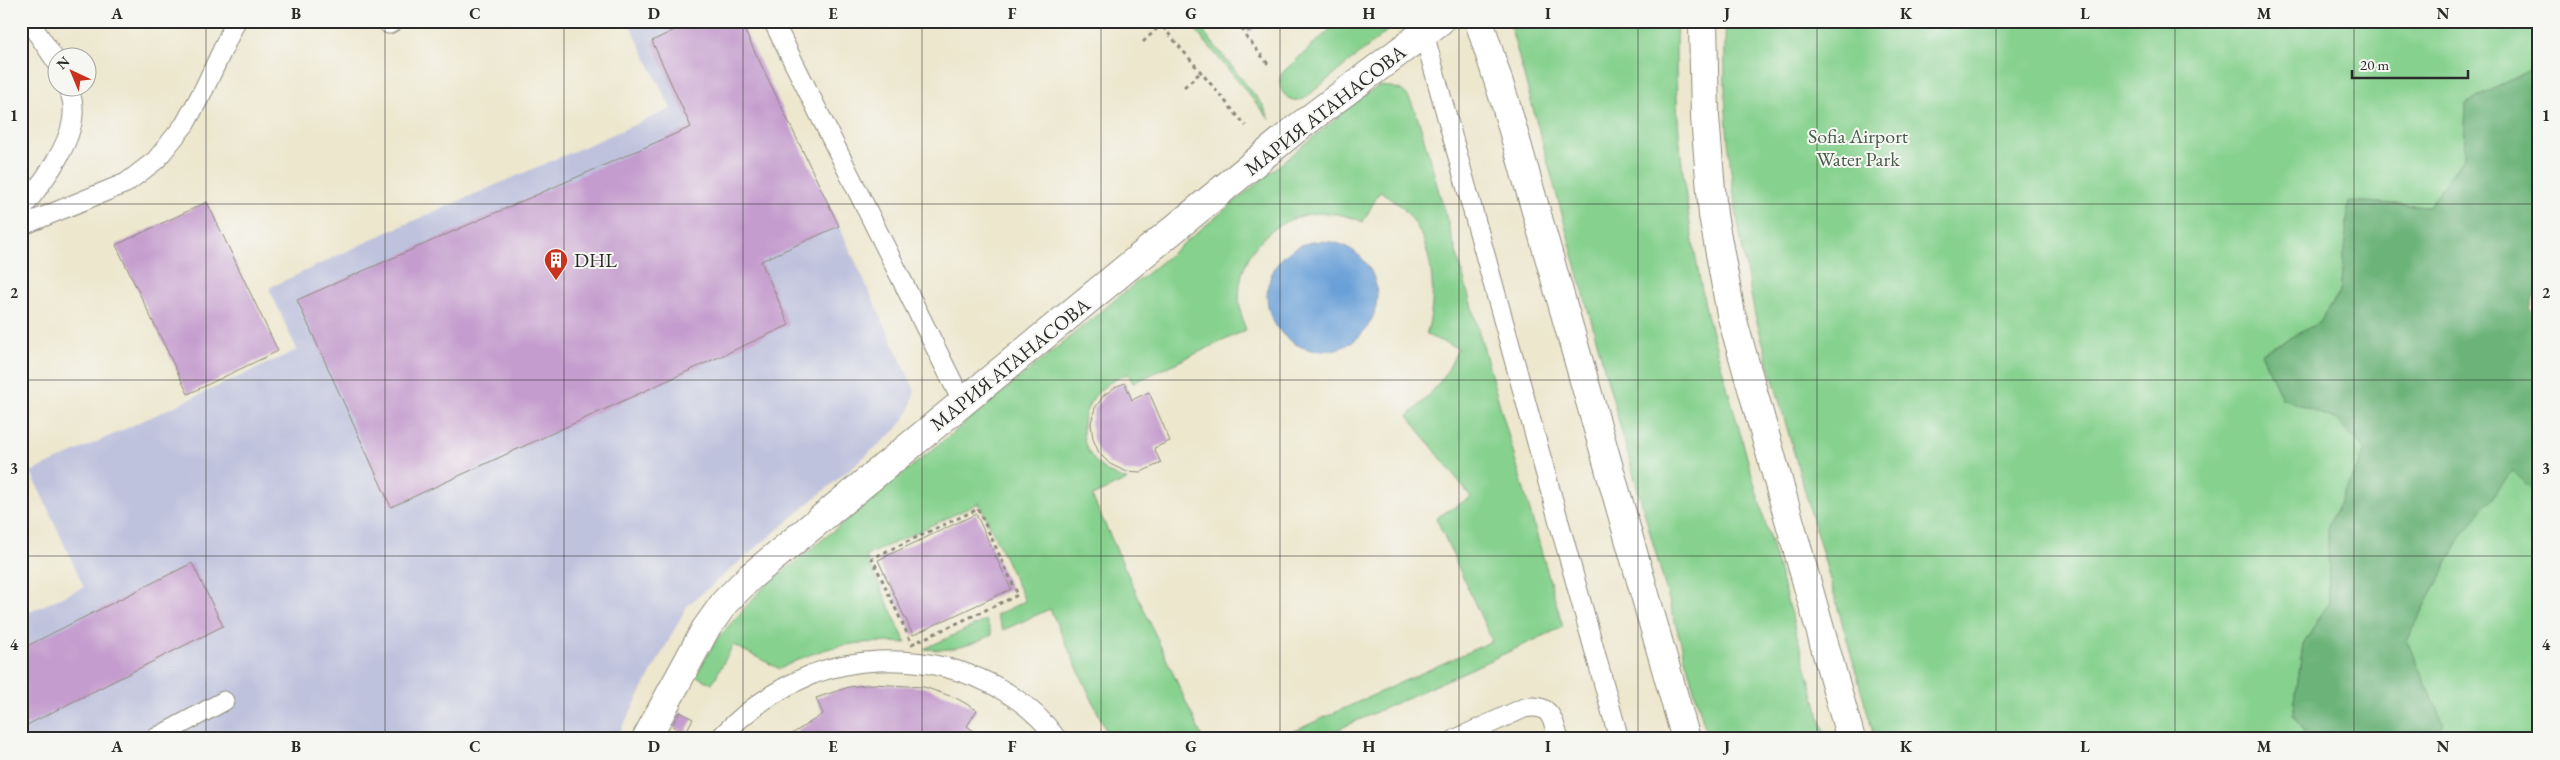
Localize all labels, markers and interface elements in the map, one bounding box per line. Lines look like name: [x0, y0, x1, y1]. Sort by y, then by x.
text: A: [110, 3, 123, 24]
text: B: [291, 3, 301, 24]
text: C: [469, 3, 481, 24]
text: D: [648, 3, 660, 24]
text: E: [828, 3, 838, 24]
text: F: [1008, 3, 1017, 24]
text: G: [1185, 3, 1197, 24]
text: H: [1363, 3, 1376, 24]
text: I: [1545, 3, 1551, 24]
text: J: [1722, 3, 1730, 24]
text: K: [1900, 3, 1913, 24]
text: L: [2080, 3, 2090, 24]
text: M: [2257, 3, 2272, 24]
text: N: [2437, 3, 2450, 24]
street label: МАРИЯ АТАНАСОВА: [1239, 39, 1411, 181]
north arrow: [48, 48, 98, 98]
scale bar: [2352, 48, 2469, 80]
text: N: [53, 52, 74, 73]
text: 20 m: [2360, 55, 2389, 74]
text: 1: [10, 105, 18, 126]
text: 1: [2542, 105, 2550, 126]
park label: Sofia Airport Water Park: [1808, 123, 1909, 172]
building icon: DHL: [543, 247, 569, 281]
place label: DHL: [574, 247, 617, 273]
text: 2: [10, 282, 19, 303]
text: 2: [2542, 282, 2551, 303]
street label: МАРИЯ АТАНАСОВА: [925, 291, 1095, 437]
text: 3: [10, 458, 18, 479]
text: 3: [2542, 458, 2550, 479]
text: 4: [10, 634, 19, 655]
text: 4: [2542, 634, 2551, 655]
text: A: [110, 736, 123, 757]
text: B: [291, 736, 301, 757]
text: C: [469, 736, 481, 757]
text: D: [648, 736, 660, 757]
text: E: [828, 736, 838, 757]
text: F: [1008, 736, 1017, 757]
text: G: [1185, 736, 1197, 757]
text: H: [1363, 736, 1376, 757]
text: I: [1545, 736, 1551, 757]
text: J: [1722, 736, 1730, 757]
text: K: [1900, 736, 1913, 757]
text: L: [2080, 736, 2090, 757]
text: M: [2257, 736, 2272, 757]
text: N: [2437, 736, 2450, 757]

